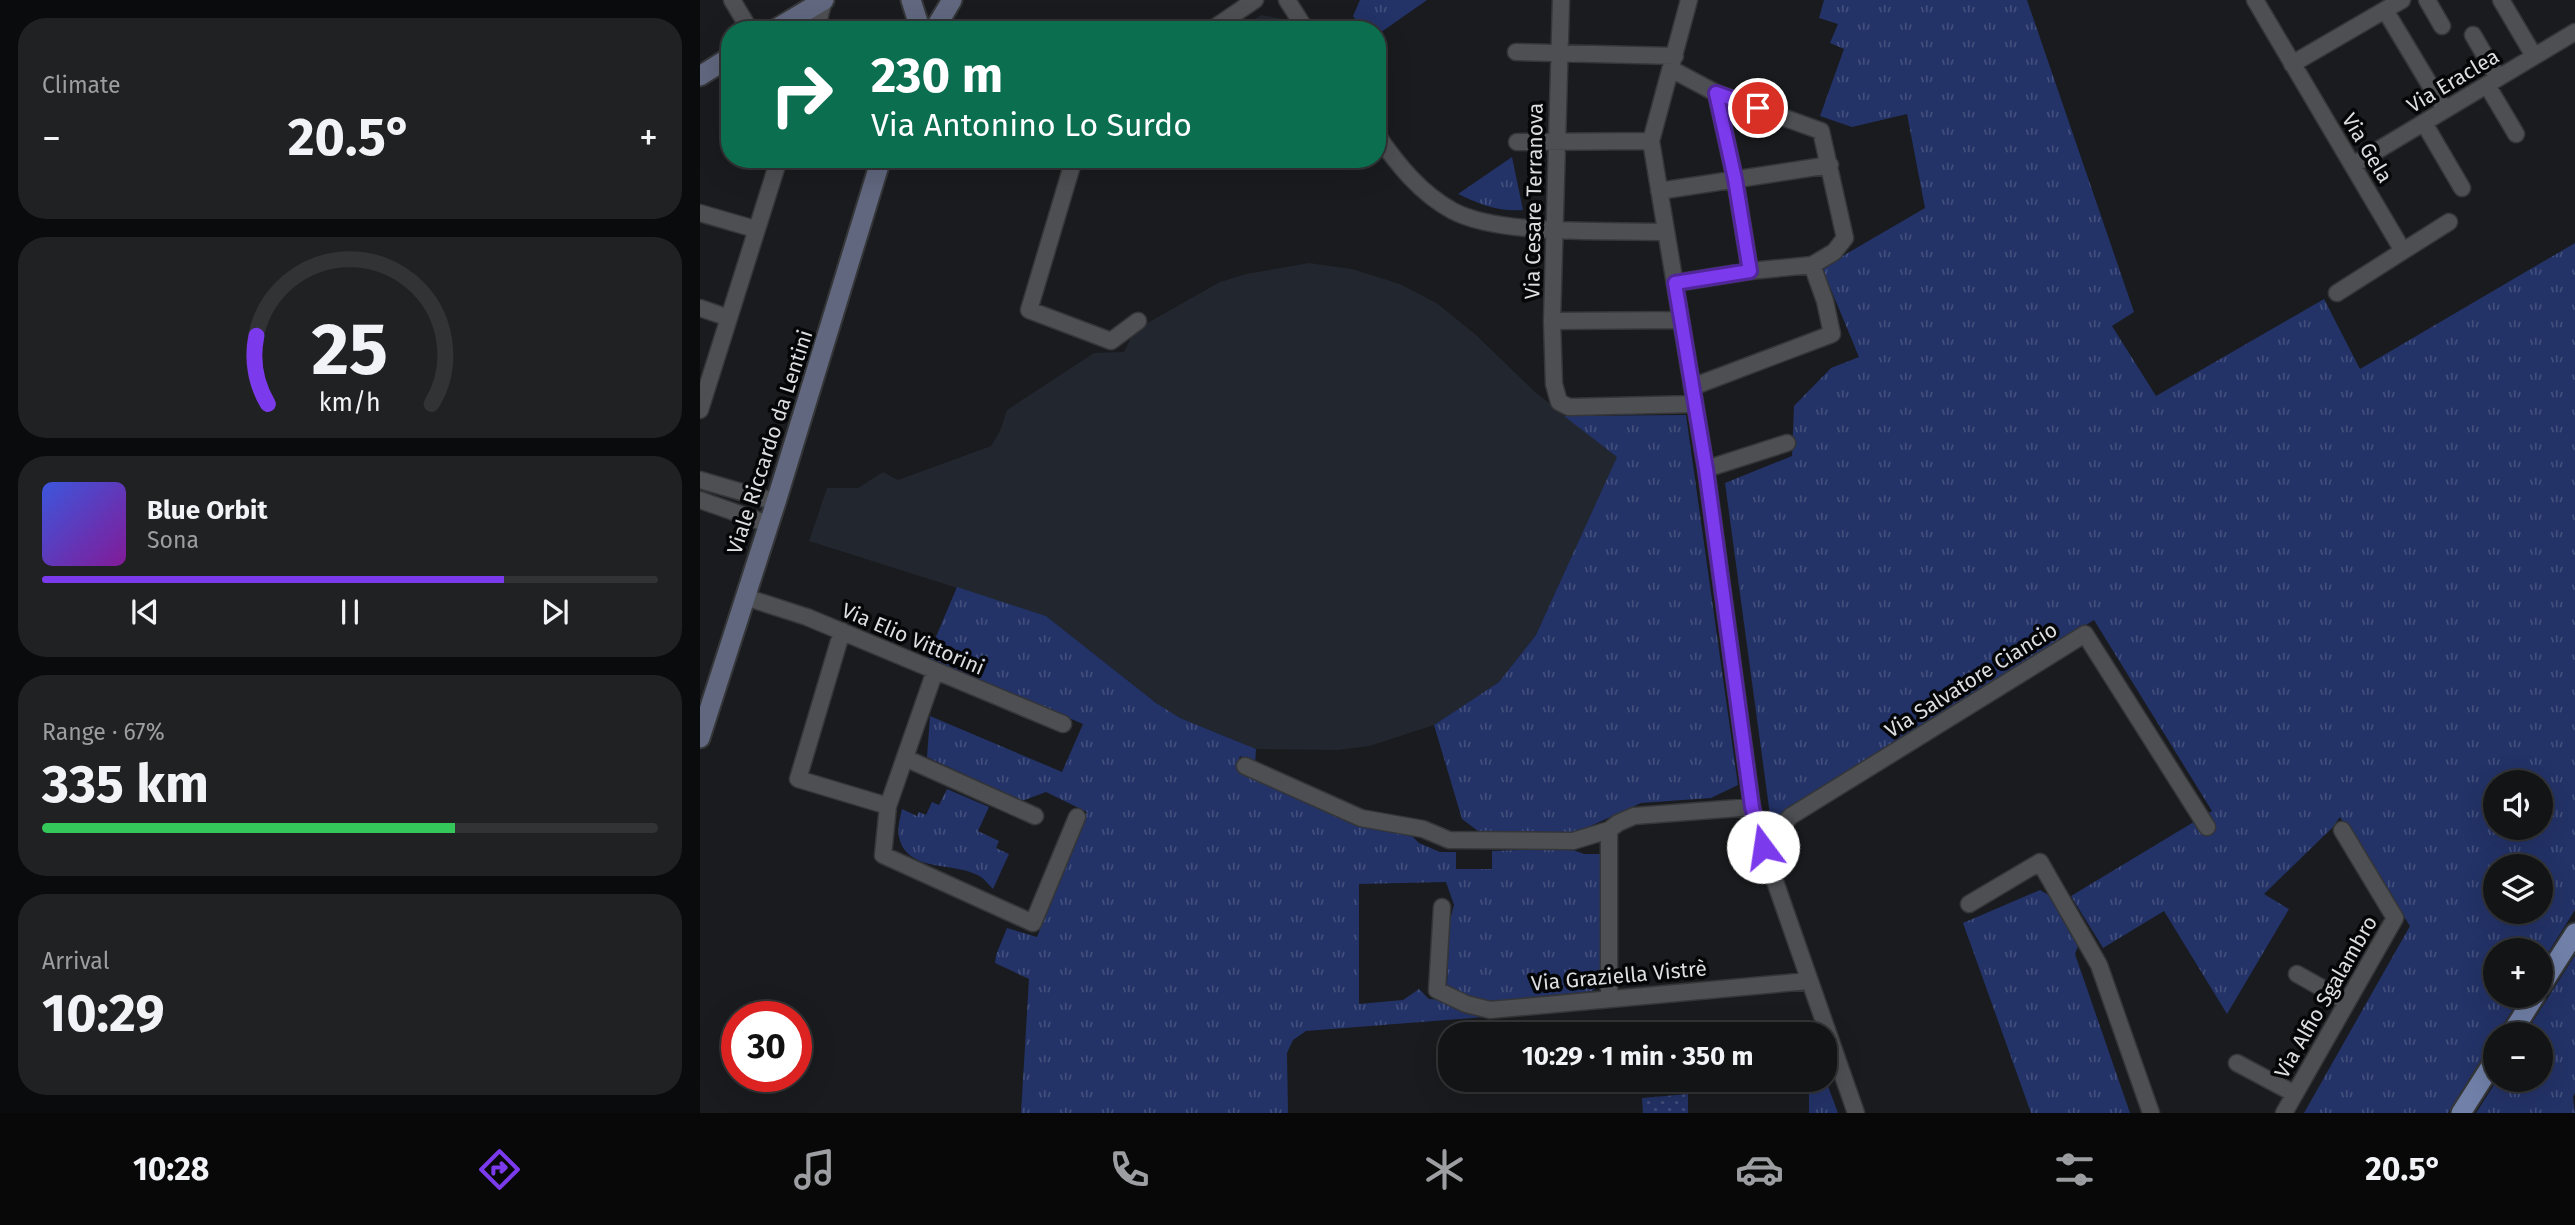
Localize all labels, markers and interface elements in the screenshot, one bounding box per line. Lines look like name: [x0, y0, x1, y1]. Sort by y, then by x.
street label: Via Eraclea: [2402, 43, 2504, 119]
text: 230 m: [871, 46, 1003, 105]
icon: right: [756, 49, 847, 140]
text: Climate: [42, 71, 121, 99]
pin: [1728, 78, 1788, 138]
icon: arrive: [1739, 89, 1777, 127]
street label: Via Cesare Terranova: [1519, 102, 1549, 300]
text: 20.5°: [288, 106, 412, 169]
text: Via Antonino Lo Surdo: [871, 106, 1192, 144]
street label: Via Gela: [2336, 108, 2398, 188]
text: −: [42, 115, 61, 161]
text: +: [639, 115, 658, 161]
text: 25: [312, 306, 388, 393]
street label: Viale Riccardo da Lentini: [721, 327, 819, 557]
text: km/h: [319, 387, 381, 417]
text: Blue Orbit: [147, 495, 267, 526]
text: Sona: [147, 526, 199, 554]
icon: previous: [126, 593, 164, 631]
icon: pause: [331, 593, 369, 631]
icon: next: [536, 593, 574, 631]
street label: Via Elio Vittorini: [838, 597, 988, 681]
street label: Via Salvatore Ciancio: [1880, 616, 2062, 744]
text: Range · 67%: [42, 718, 165, 746]
text: 335 km: [42, 753, 209, 816]
map controls: [2483, 770, 2553, 1092]
button: sound: [2483, 770, 2553, 840]
position arrow: [1726, 810, 1800, 884]
button: layers: [2483, 854, 2553, 924]
street label: Via Alfio Sgalambro: [2269, 911, 2383, 1083]
button: +: [2483, 938, 2553, 1008]
text: Arrival: [42, 947, 109, 975]
street label: Via Graziella Vistrè: [1530, 955, 1708, 997]
text: 10:29: [42, 982, 165, 1045]
speed limit sign: 30: [721, 1001, 812, 1092]
button: −: [2483, 1022, 2553, 1092]
text: 10:29 · 1 min · 350 m: [1522, 1041, 1753, 1072]
icon: directions: [475, 1145, 524, 1194]
icon: music: [790, 1145, 839, 1194]
icon: phone: [1105, 1145, 1154, 1194]
icon: climate: [1420, 1145, 1469, 1194]
icon: car: [1735, 1145, 1784, 1194]
icon: filters: [2050, 1145, 2099, 1194]
text: 10:28: [133, 1150, 209, 1188]
text: 20.5°: [2365, 1150, 2442, 1188]

